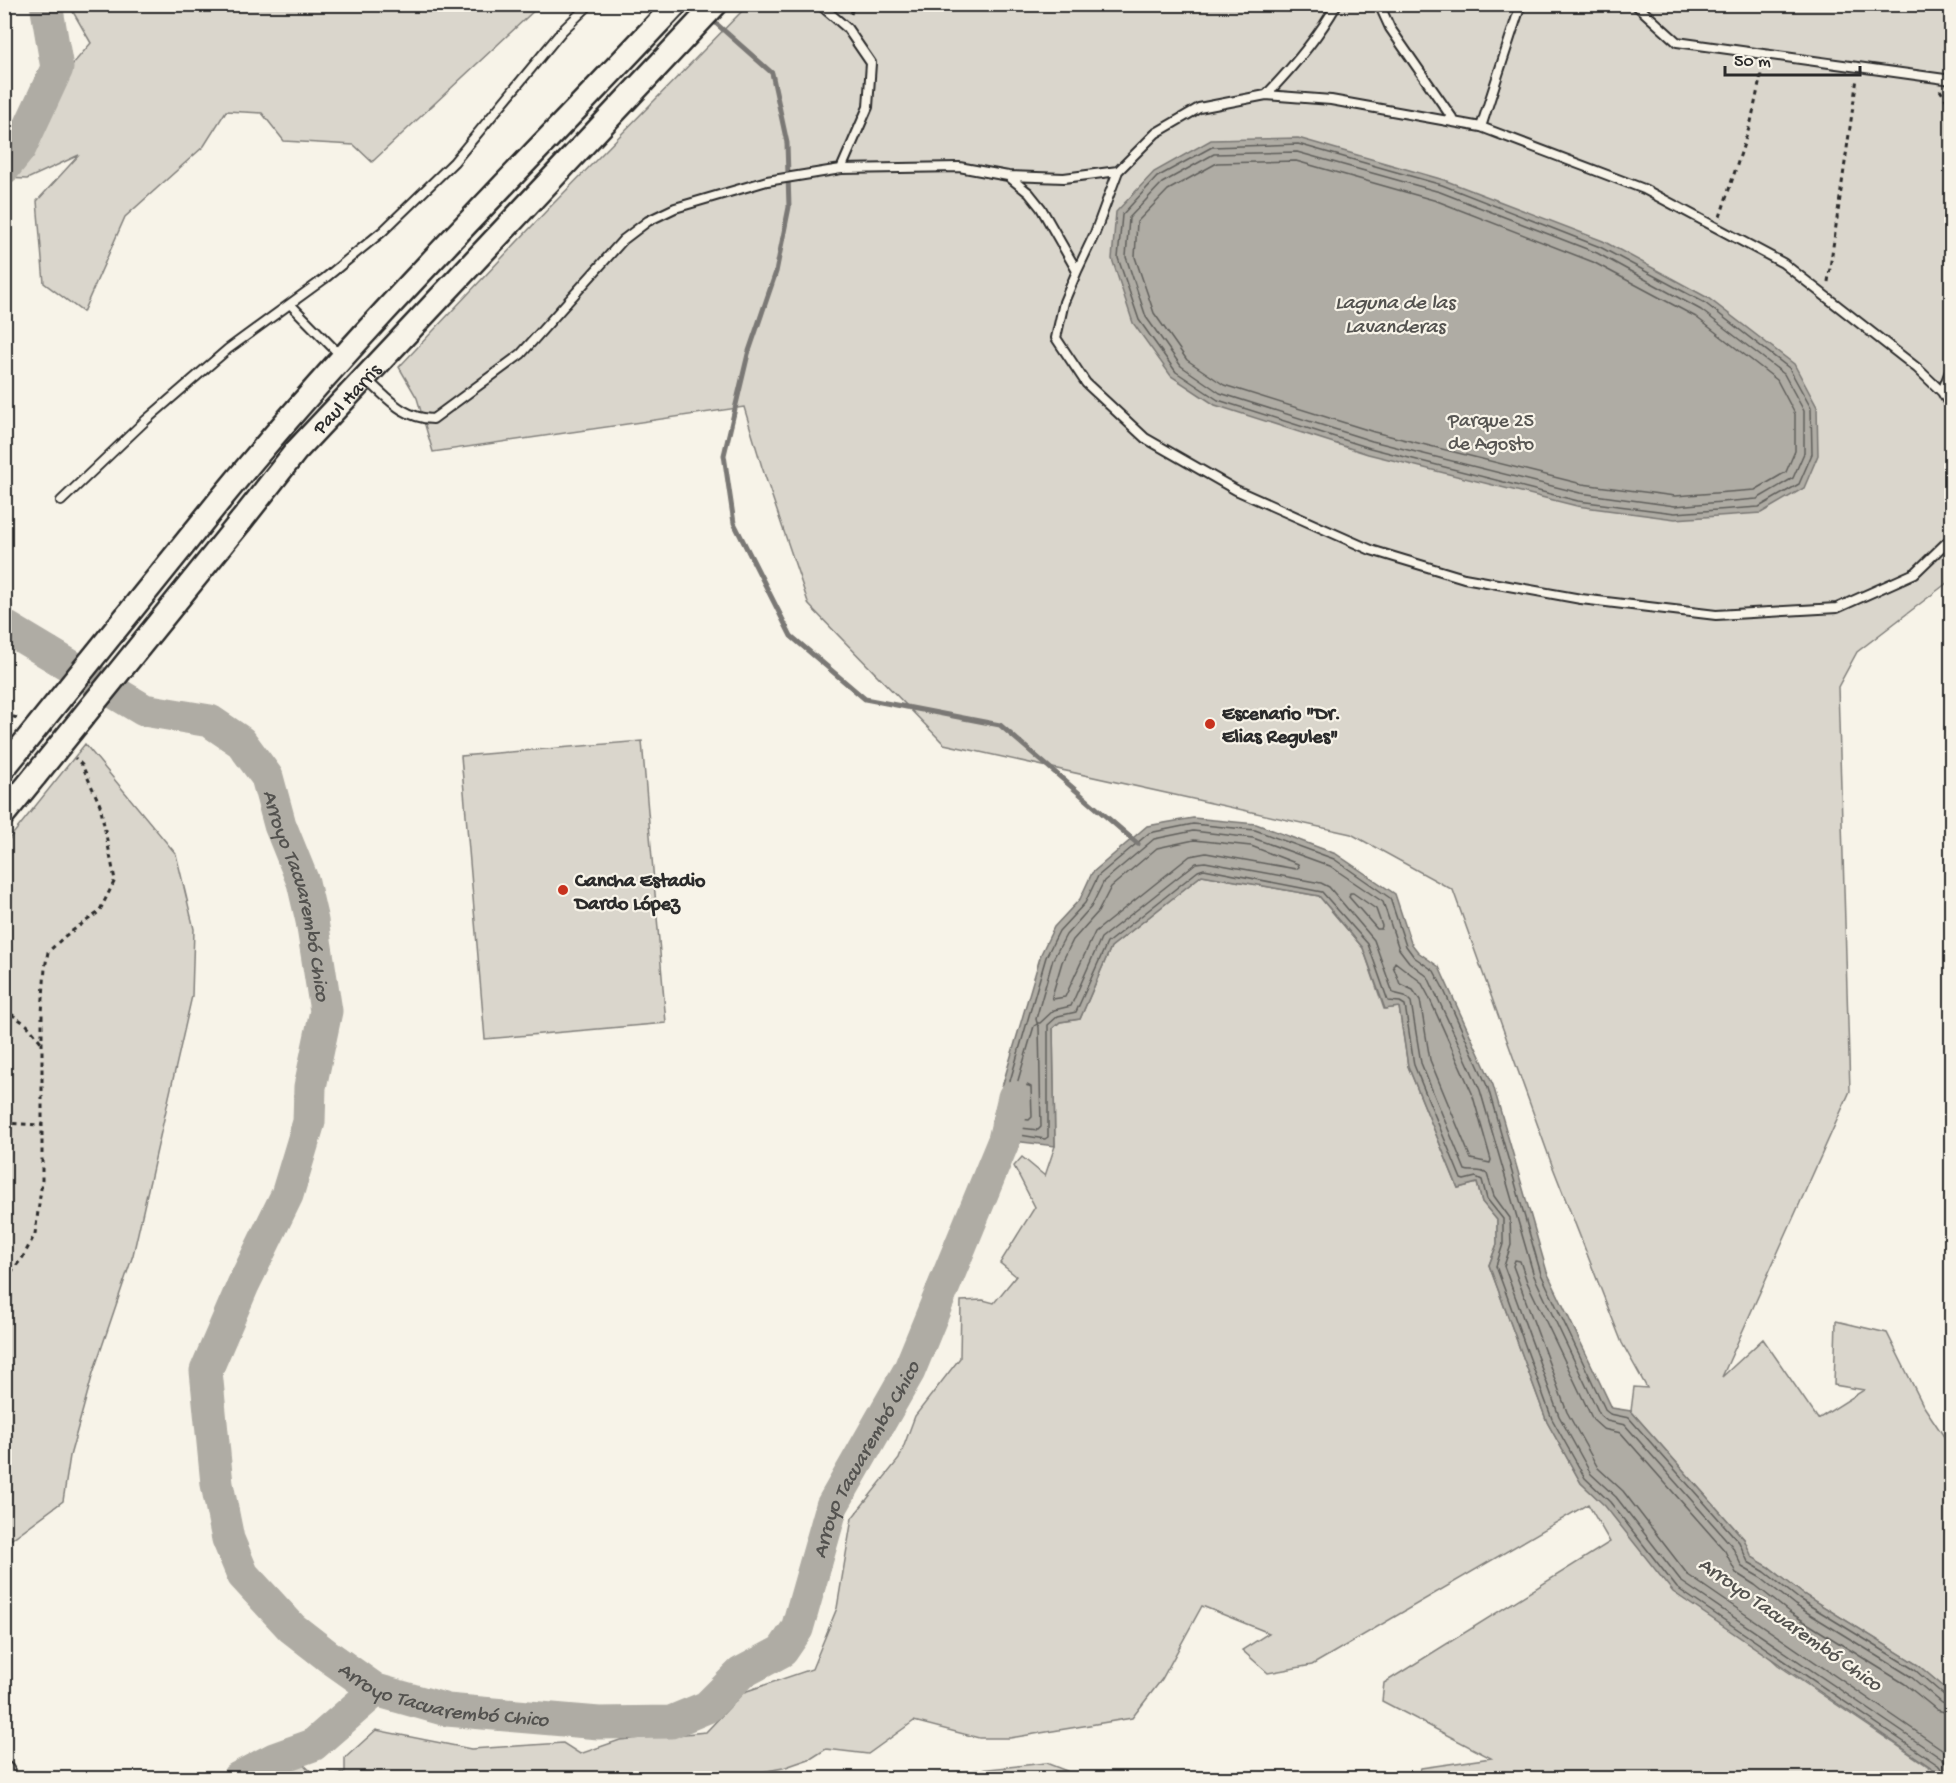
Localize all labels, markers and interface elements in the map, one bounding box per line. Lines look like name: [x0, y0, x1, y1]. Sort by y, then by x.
scale bar: [1725, 39, 1860, 77]
text: 50 m: [1734, 52, 1771, 73]
water label: Laguna de las Lavanderas: [1335, 292, 1457, 341]
street label: Paul Harris: [309, 359, 388, 441]
park label: Parque 25 de Agosto: [1447, 411, 1534, 457]
place label: Escenario "Dr. Elias Regules": [1222, 704, 1341, 750]
marker: Escenario "Dr. Elias Regules": [1203, 717, 1217, 731]
water label: Arroyo Tacuarembó Chico: [255, 788, 333, 1004]
place label: Cancha Estadio Dardo López: [573, 871, 706, 917]
marker: Cancha Estadio Dardo López: [556, 883, 570, 897]
water label: Arroyo Tacuarembó Chico: [809, 1357, 928, 1561]
water label: Arroyo Tacuarembó Chico: [1692, 1553, 1886, 1699]
water label: Arroyo Tacuarembó Chico: [332, 1658, 550, 1735]

